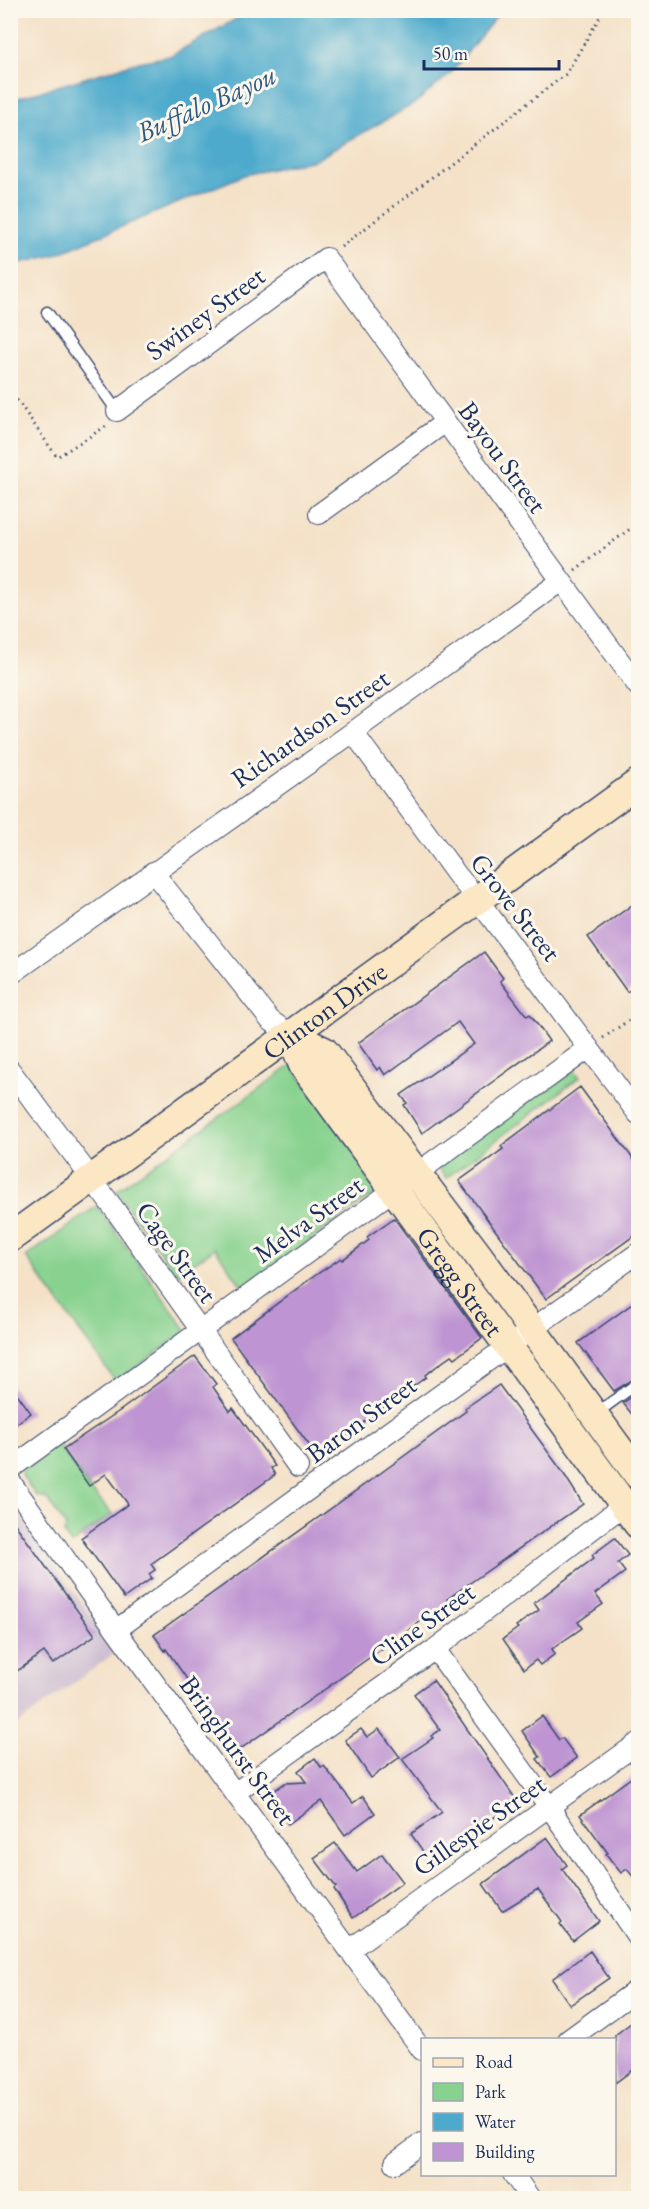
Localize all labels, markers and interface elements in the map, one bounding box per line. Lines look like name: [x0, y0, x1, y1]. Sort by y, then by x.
scale bar: [424, 33, 559, 71]
text: 50 m: [433, 42, 468, 65]
water label: Buffalo Bayou: [130, 56, 281, 150]
street label: Swiney Street: [138, 258, 272, 368]
street label: Bayou Street: [451, 394, 556, 520]
street label: Richardson Street: [224, 660, 396, 795]
street label: Grove Street: [463, 846, 570, 969]
street label: Clinton Drive: [255, 953, 393, 1067]
street label: Melva Street: [246, 1167, 370, 1271]
street label: Cage Street: [128, 1194, 226, 1310]
street label: Gregg Street: [409, 1219, 513, 1343]
street label: Baron Street: [299, 1367, 423, 1471]
street label: Cline Street: [362, 1574, 482, 1674]
street label: Bringhurst Street: [172, 1668, 304, 1832]
street label: Gillespie Street: [406, 1766, 553, 1884]
legend: [421, 2038, 616, 2176]
text: Road: [475, 2050, 514, 2073]
text: Park: [475, 2080, 506, 2103]
text: Water: [475, 2110, 516, 2133]
text: Building: [475, 2140, 535, 2163]

